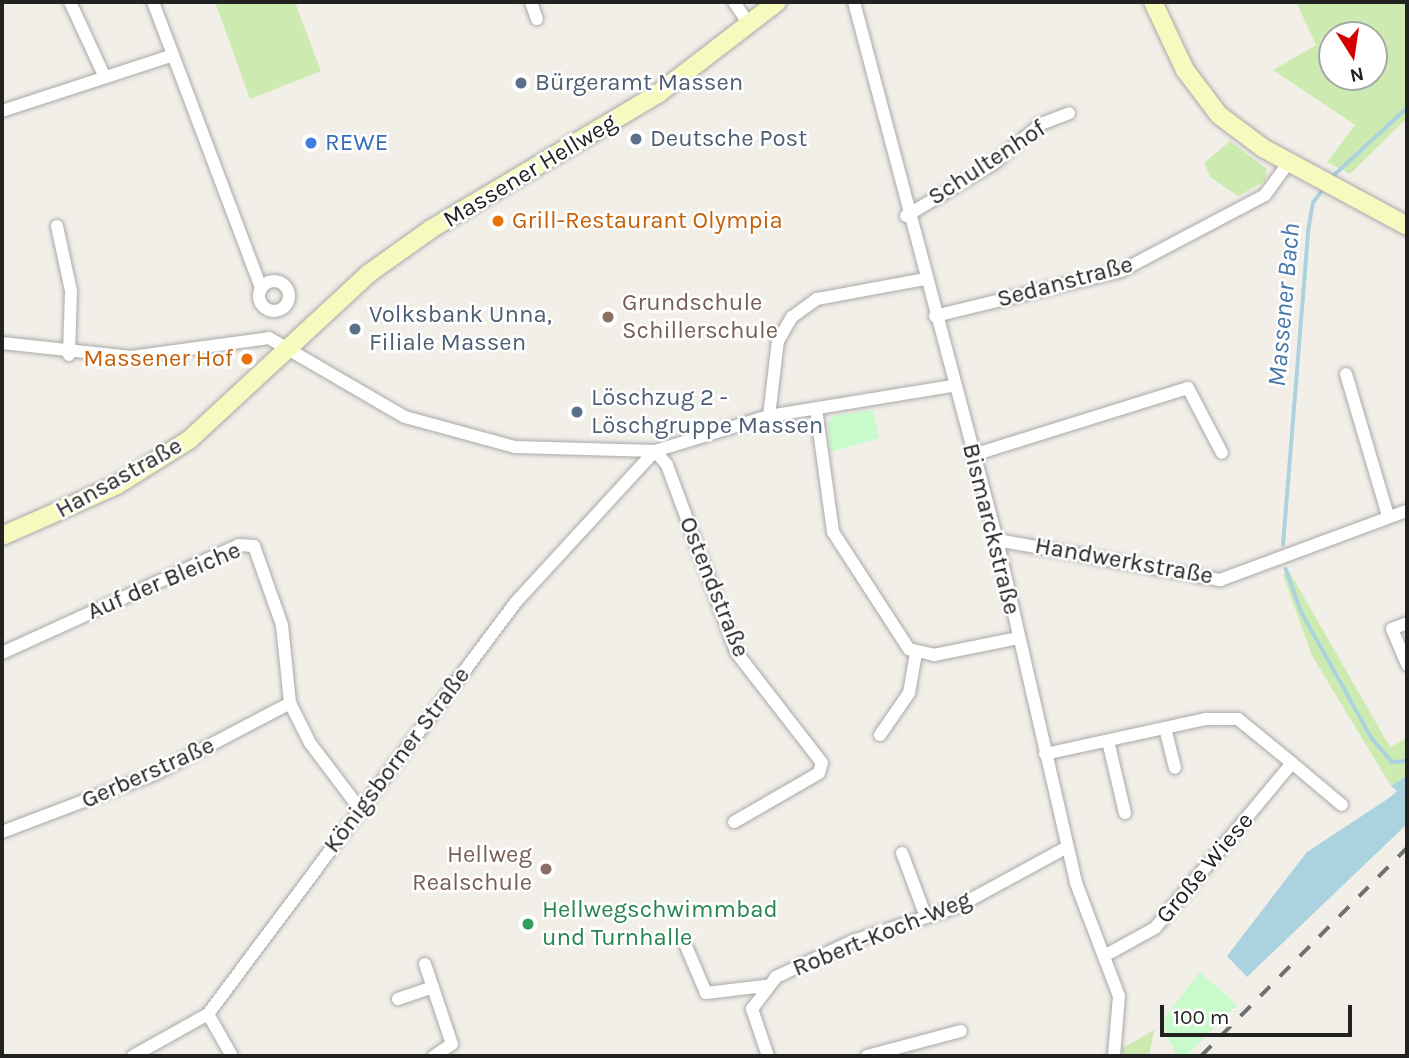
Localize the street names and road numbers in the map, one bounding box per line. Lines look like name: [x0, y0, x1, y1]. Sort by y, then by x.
street label: Massener Hellweg: [438, 108, 622, 234]
street label: Schultenhof: [923, 114, 1051, 212]
street label: Sedanstraße: [994, 250, 1136, 314]
street label: Hansastraße: [51, 431, 187, 525]
street label: Bismarckstraße: [956, 440, 1026, 618]
street label: Ostendstraße: [673, 513, 755, 661]
street label: Handwerkstraße: [1033, 531, 1215, 591]
street label: Auf der Bleiche: [83, 536, 245, 626]
street label: Königsborner Straße: [318, 661, 476, 859]
street label: Gerberstraße: [77, 731, 219, 815]
street label: Große Wiese: [1150, 807, 1260, 929]
street label: Robert-Koch-Weg: [789, 885, 975, 983]

